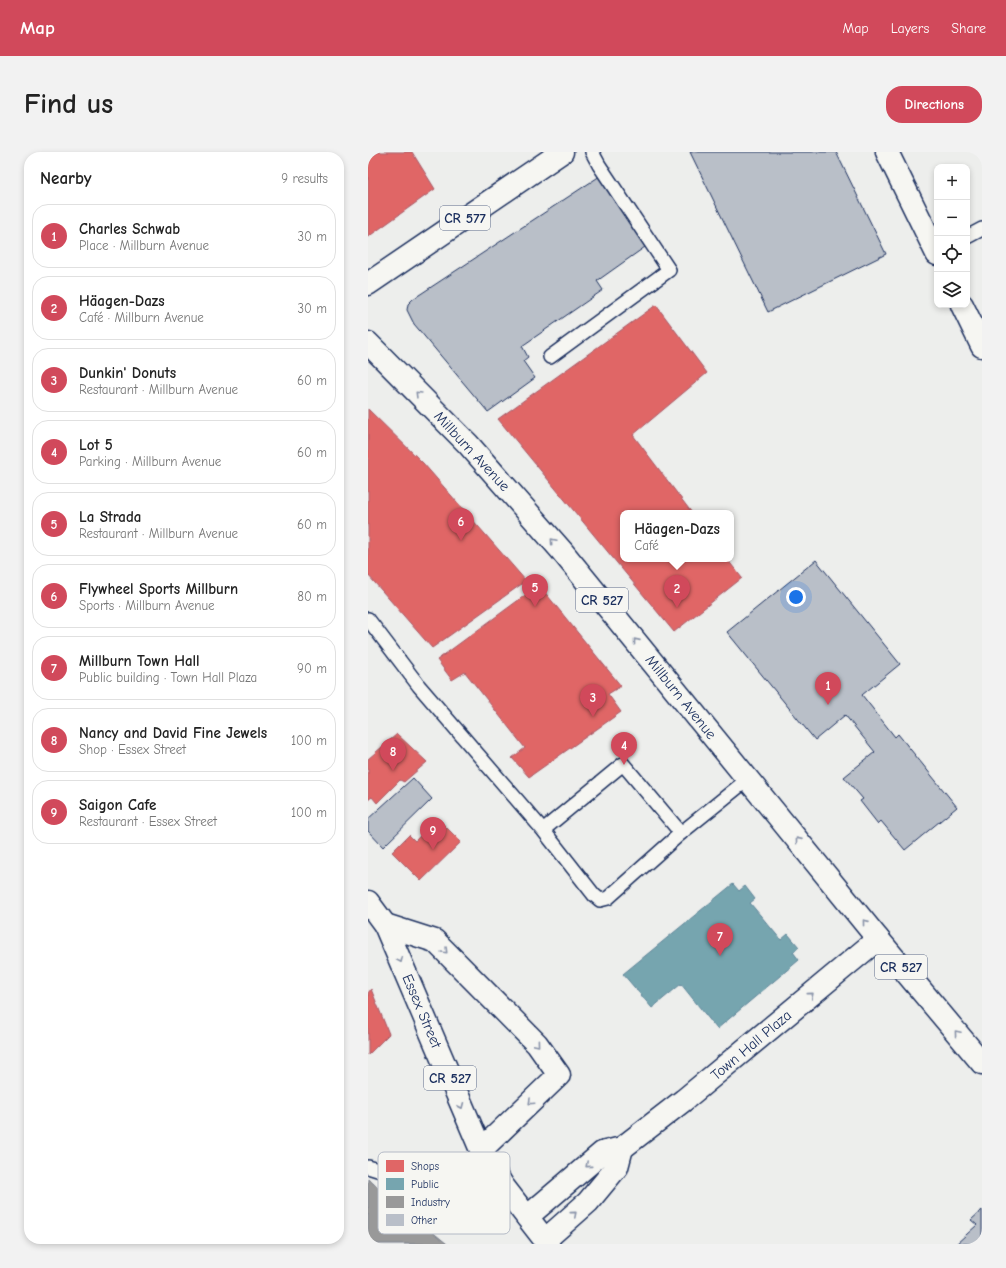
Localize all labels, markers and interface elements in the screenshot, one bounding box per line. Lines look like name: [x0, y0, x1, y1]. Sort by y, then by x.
text: Map: [20, 17, 55, 39]
text: Map: [842, 20, 869, 37]
text: Layers: [891, 20, 929, 37]
text: Share: [951, 20, 986, 37]
button: Directions: [886, 86, 982, 123]
text: Find us: [24, 88, 113, 120]
map controls: [934, 164, 970, 308]
button: +: [934, 164, 970, 200]
text: Nearby: [40, 169, 91, 188]
text: 9 results: [281, 171, 328, 186]
button: −: [934, 200, 970, 236]
road number: CR 577: [440, 206, 490, 230]
text: Charles Schwab: [79, 220, 180, 238]
text: 1: [51, 229, 57, 244]
text: 30 m: [297, 229, 327, 244]
button: locate: [934, 236, 970, 272]
text: Place · Millburn Avenue: [79, 238, 209, 253]
button: layers: [934, 272, 970, 308]
text: Häagen-Dazs: [79, 292, 165, 310]
text: 2: [51, 301, 57, 316]
text: 30 m: [297, 301, 327, 316]
text: Café · Millburn Avenue: [79, 310, 204, 325]
text: Dunkin' Donuts: [79, 364, 176, 382]
text: 3: [51, 373, 57, 388]
text: 60 m: [297, 373, 327, 388]
text: Restaurant · Millburn Avenue: [79, 382, 238, 397]
one-way arrow: [415, 391, 423, 399]
street label: Millburn Avenue: [430, 407, 514, 495]
text: Lot 5: [79, 436, 113, 454]
text: 4: [51, 445, 57, 460]
text: 60 m: [297, 445, 327, 460]
text: Parking · Millburn Avenue: [79, 454, 221, 469]
text: La Strada: [79, 508, 141, 526]
pin: 6: [448, 508, 474, 541]
popup: [620, 510, 734, 562]
text: 5: [51, 517, 57, 532]
text: 60 m: [297, 517, 327, 532]
text: Häagen-Dazs: [634, 520, 720, 538]
text: Restaurant · Millburn Avenue: [79, 526, 238, 541]
one-way arrow: [550, 538, 558, 546]
text: Café: [634, 538, 659, 553]
pin: 5: [522, 574, 548, 607]
pin: 2: [664, 575, 690, 608]
text: Flywheel Sports Millburn: [79, 580, 238, 598]
your location: [786, 587, 806, 607]
road number: CR 527: [576, 588, 628, 612]
text: 6: [51, 589, 57, 604]
text: 80 m: [297, 589, 327, 604]
text: Sports · Millburn Avenue: [79, 598, 215, 613]
one-way arrow: [633, 639, 640, 646]
street label: Millburn Avenue: [642, 651, 721, 743]
text: Millburn Town Hall: [79, 652, 200, 670]
text: 7: [51, 661, 57, 676]
text: 90 m: [297, 661, 327, 676]
text: Public building · Town Hall Plaza: [79, 670, 257, 685]
pin: 1: [815, 672, 841, 705]
pin: 3: [580, 684, 606, 717]
text: Nancy and David Fine Jewels: [79, 724, 267, 742]
pin: 4: [611, 732, 637, 765]
text: 8: [51, 733, 57, 748]
text: 100 m: [291, 733, 327, 748]
pin: 8: [380, 738, 406, 771]
text: Shop · Essex Street: [79, 742, 186, 757]
text: Saigon Cafe: [79, 796, 156, 814]
text: 9: [51, 805, 57, 820]
text: 100 m: [291, 805, 327, 820]
text: Restaurant · Essex Street: [79, 814, 217, 829]
pin: 9: [420, 817, 446, 850]
one-way arrow: [795, 837, 802, 844]
one-way arrow: [862, 920, 869, 927]
pin: 7: [707, 923, 733, 956]
one-way arrow: [440, 946, 448, 954]
road number: CR 527: [875, 955, 927, 979]
one-way arrow: [396, 957, 404, 964]
street label: Essex Street: [398, 971, 446, 1051]
one-way arrow: [807, 992, 814, 999]
street label: Town Hall Plaza: [707, 1006, 795, 1084]
one-way arrow: [954, 1030, 961, 1037]
one-way arrow: [532, 1039, 539, 1046]
road number: CR 527: [424, 1066, 476, 1090]
one-way arrow: [529, 1098, 536, 1105]
one-way arrow: [457, 1102, 465, 1109]
legend: [378, 1152, 510, 1234]
text: Shops: [411, 1160, 440, 1173]
one-way arrow: [585, 1161, 593, 1168]
text: Public: [411, 1178, 440, 1191]
text: Industry: [411, 1196, 450, 1209]
one-way arrow: [569, 1212, 577, 1219]
text: Other: [411, 1214, 438, 1227]

